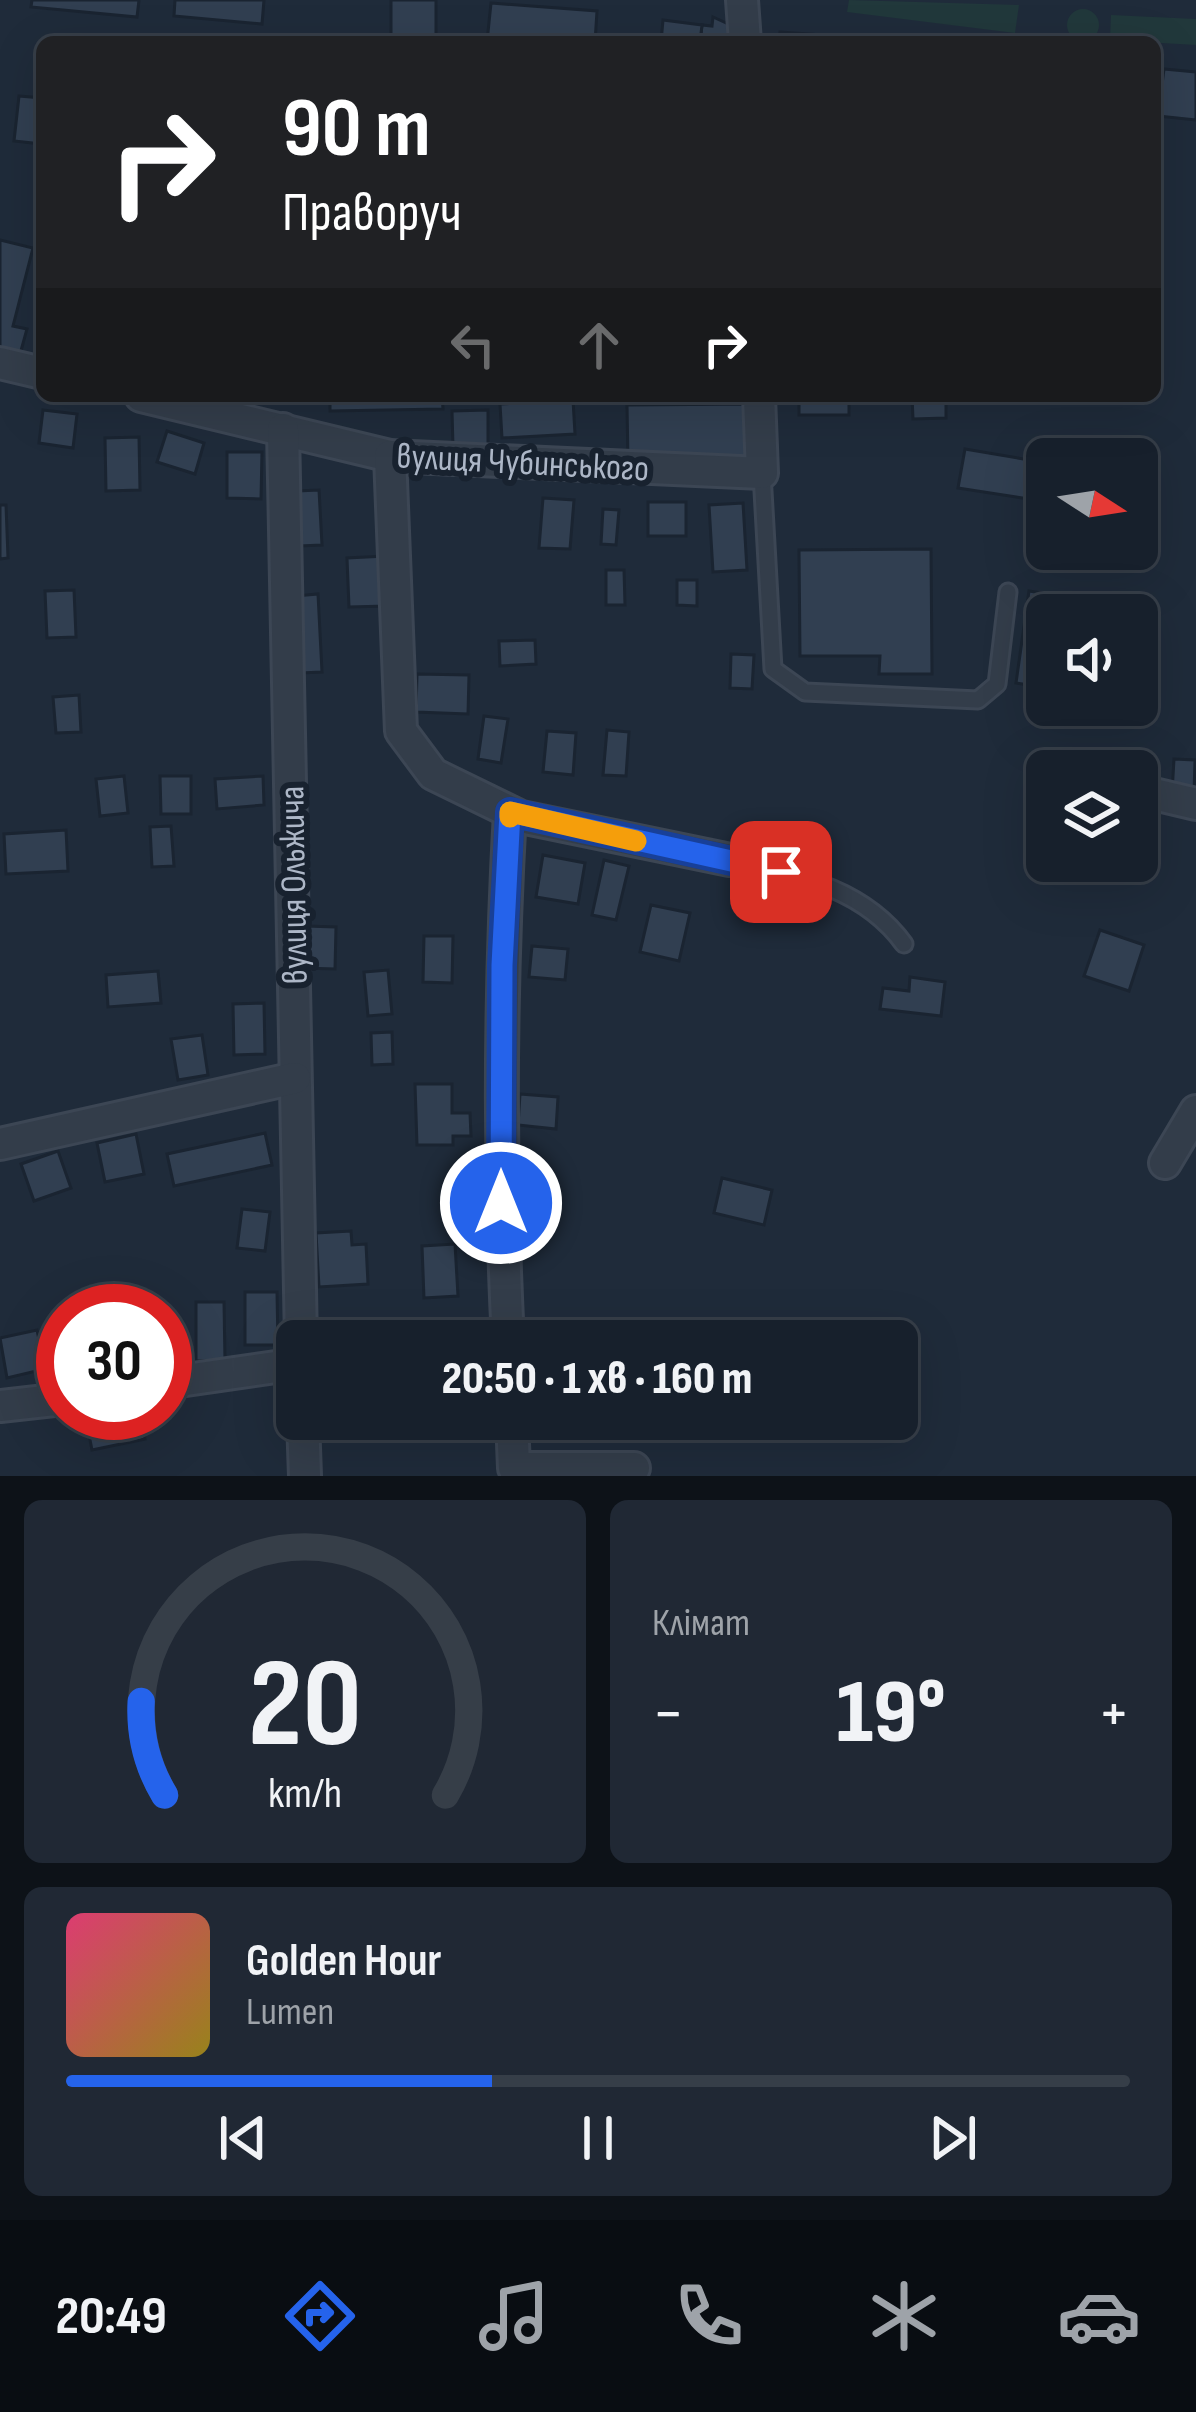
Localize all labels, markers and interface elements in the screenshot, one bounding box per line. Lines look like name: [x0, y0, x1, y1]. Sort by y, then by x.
text: 90 m: [282, 79, 431, 180]
icon: right: [84, 84, 240, 240]
text: Праворуч: [282, 181, 462, 246]
icon: left: [440, 312, 506, 378]
icon: ahead: [566, 312, 632, 378]
icon: right: [692, 312, 758, 378]
street label: вулиця Чубинського: [396, 435, 650, 492]
north arrow: [1026, 438, 1158, 570]
map controls: [1026, 438, 1158, 882]
button: sound: [1026, 594, 1158, 726]
button: layers: [1026, 750, 1158, 882]
street label: вулиця Ольжича: [271, 785, 318, 985]
pin: [730, 821, 832, 923]
icon: arrive: [748, 839, 814, 905]
position arrow: [438, 1140, 564, 1266]
speed limit sign: 30: [36, 1284, 192, 1440]
text: 20:50 · 1 хв · 160 m: [442, 1352, 752, 1407]
text: Клімат: [652, 1600, 750, 1647]
text: 20: [248, 1632, 362, 1781]
text: 19°: [836, 1660, 946, 1768]
text: −: [652, 1675, 684, 1754]
text: +: [1098, 1675, 1130, 1754]
text: km/h: [268, 1767, 342, 1819]
text: Golden Hour: [246, 1934, 441, 1989]
text: Lumen: [246, 1989, 334, 2036]
icon: previous: [210, 2105, 276, 2171]
icon: pause: [565, 2105, 631, 2171]
icon: next: [920, 2105, 986, 2171]
icon: directions: [278, 2274, 362, 2358]
icon: music: [472, 2274, 556, 2358]
icon: phone: [667, 2274, 751, 2358]
icon: climate: [862, 2274, 946, 2358]
icon: car: [1057, 2274, 1141, 2358]
text: 20:49: [55, 2284, 167, 2349]

